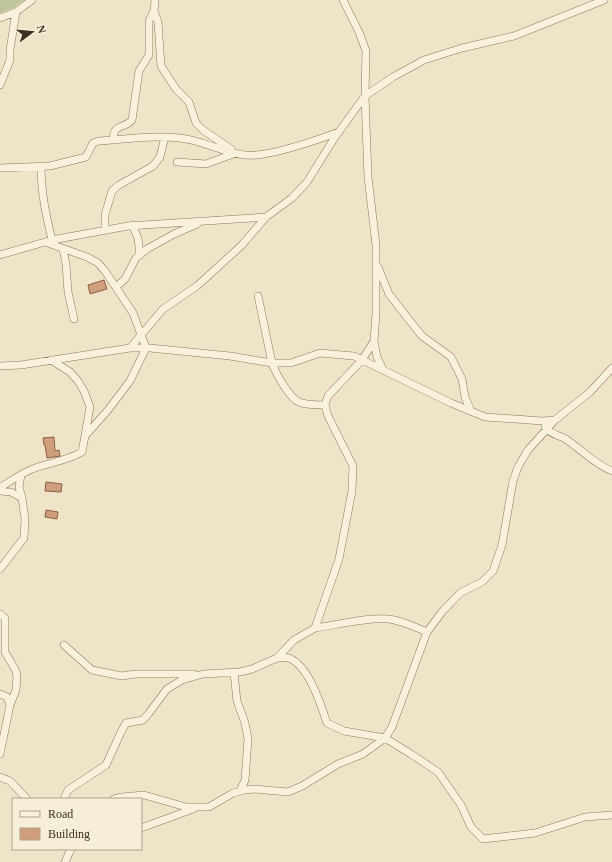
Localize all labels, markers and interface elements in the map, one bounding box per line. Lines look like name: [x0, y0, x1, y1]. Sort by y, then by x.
north arrow: [12, 12, 52, 52]
text: N: [35, 24, 48, 35]
legend: [12, 798, 142, 850]
text: Road: [48, 807, 73, 821]
text: Building: [48, 827, 90, 841]

